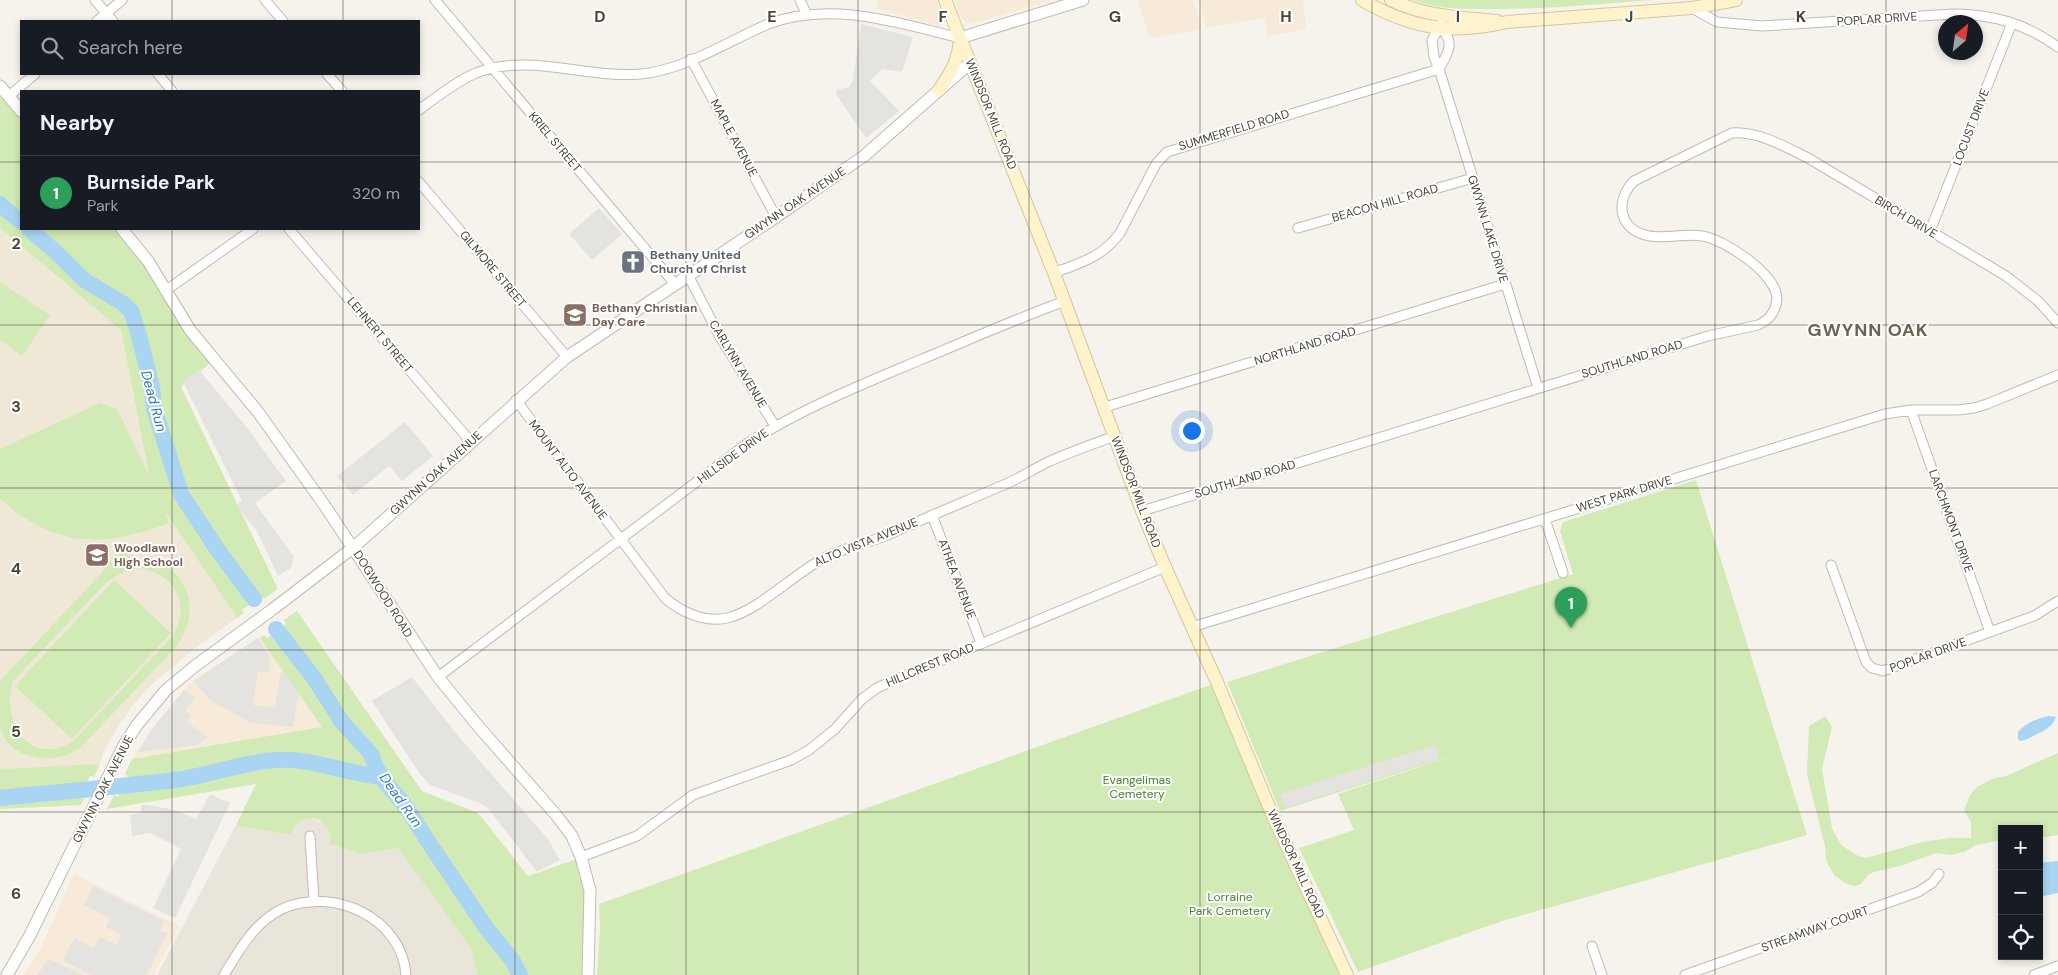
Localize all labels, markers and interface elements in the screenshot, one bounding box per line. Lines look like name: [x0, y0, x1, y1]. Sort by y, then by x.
text: D: [594, 6, 606, 27]
text: E: [767, 6, 777, 27]
text: F: [939, 6, 948, 27]
text: G: [1109, 6, 1121, 27]
text: H: [1280, 6, 1292, 27]
text: I: [1456, 6, 1460, 27]
text: J: [1625, 6, 1633, 27]
text: K: [1796, 6, 1807, 27]
street label: POPLAR DRIVE: [1836, 8, 1918, 30]
north arrow: [1938, 15, 1983, 60]
search box: [20, 20, 420, 75]
icon: search: [38, 34, 66, 62]
text: Search here: [78, 35, 183, 60]
street label: WINDSOR MILL ROAD: [961, 56, 1021, 172]
street label: LOCUST DRIVE: [1949, 86, 1993, 168]
street label: MAPLE AVENUE: [707, 96, 761, 180]
street label: SUMMERFIELD ROAD: [1177, 106, 1291, 154]
street label: KRIEL STREET: [525, 108, 585, 176]
text: Nearby: [40, 109, 114, 137]
street label: GWYNN OAK AVENUE: [741, 163, 849, 243]
text: Burnside Park: [87, 170, 215, 195]
street label: GWYNN LAKE DRIVE: [1464, 173, 1512, 285]
street label: BEACON HILL ROAD: [1330, 180, 1440, 226]
text: 1: [53, 183, 59, 204]
text: 320 m: [352, 183, 400, 204]
street label: BIRCH DRIVE: [1872, 192, 1940, 242]
text: Park: [87, 195, 119, 216]
street label: GILMORE STREET: [456, 227, 530, 311]
text: 2: [11, 233, 21, 254]
place label: Bethany United Church of Christ: [650, 247, 746, 277]
church icon: Bethany United Church of Christ: [620, 249, 646, 275]
street label: LEHNERT STREET: [344, 294, 417, 376]
place label: Bethany Christian Day Care: [592, 300, 697, 330]
school or university icon: Bethany Christian Day Care: [562, 302, 588, 328]
street label: CARLYNN AVENUE: [705, 317, 771, 411]
district label: GWYNN OAK: [1807, 318, 1929, 342]
street label: NORTHLAND ROAD: [1252, 323, 1358, 369]
street label: SOUTHLAND ROAD: [1579, 336, 1685, 382]
water label: Dead Run: [137, 369, 171, 433]
text: 3: [11, 396, 21, 417]
street label: MOUNT ALTO AVENUE: [525, 417, 611, 524]
your location: [1179, 418, 1205, 444]
street label: HILLSIDE DRIVE: [694, 425, 772, 487]
street label: GWYNN OAK AVENUE: [386, 427, 486, 519]
street label: WINDSOR MILL ROAD: [1107, 434, 1165, 550]
street label: SOUTHLAND ROAD: [1192, 456, 1298, 502]
street label: LARCHMONT DRIVE: [1925, 467, 1977, 575]
street label: WEST PARK DRIVE: [1574, 472, 1674, 516]
street label: ALTO VISTA AVENUE: [812, 514, 921, 570]
street label: ATHEA AVENUE: [934, 537, 980, 621]
place label: Woodlawn High School: [114, 540, 183, 570]
school or university icon: Woodlawn High School: [84, 542, 110, 568]
street label: DOGWOOD ROAD: [350, 547, 416, 641]
text: 4: [11, 558, 21, 579]
pin: 1: [1555, 587, 1587, 628]
street label: POPLAR DRIVE: [1887, 634, 1969, 676]
street label: HILLCREST ROAD: [884, 639, 976, 691]
text: 5: [11, 721, 21, 742]
street label: GWYNN OAK AVENUE: [69, 732, 137, 846]
water label: Dead Run: [376, 769, 426, 831]
park label: Evangelimas Cemetery: [1103, 772, 1171, 802]
street label: WINDSOR MILL ROAD: [1264, 807, 1328, 921]
map controls: [1998, 825, 2043, 960]
button: +: [1998, 825, 2043, 870]
button: −: [1998, 870, 2043, 915]
text: 6: [11, 883, 21, 904]
park label: Lorraine Park Cemetery: [1189, 889, 1271, 919]
street label: STREAMWAY COURT: [1759, 902, 1871, 956]
button: locate: [1998, 915, 2043, 960]

